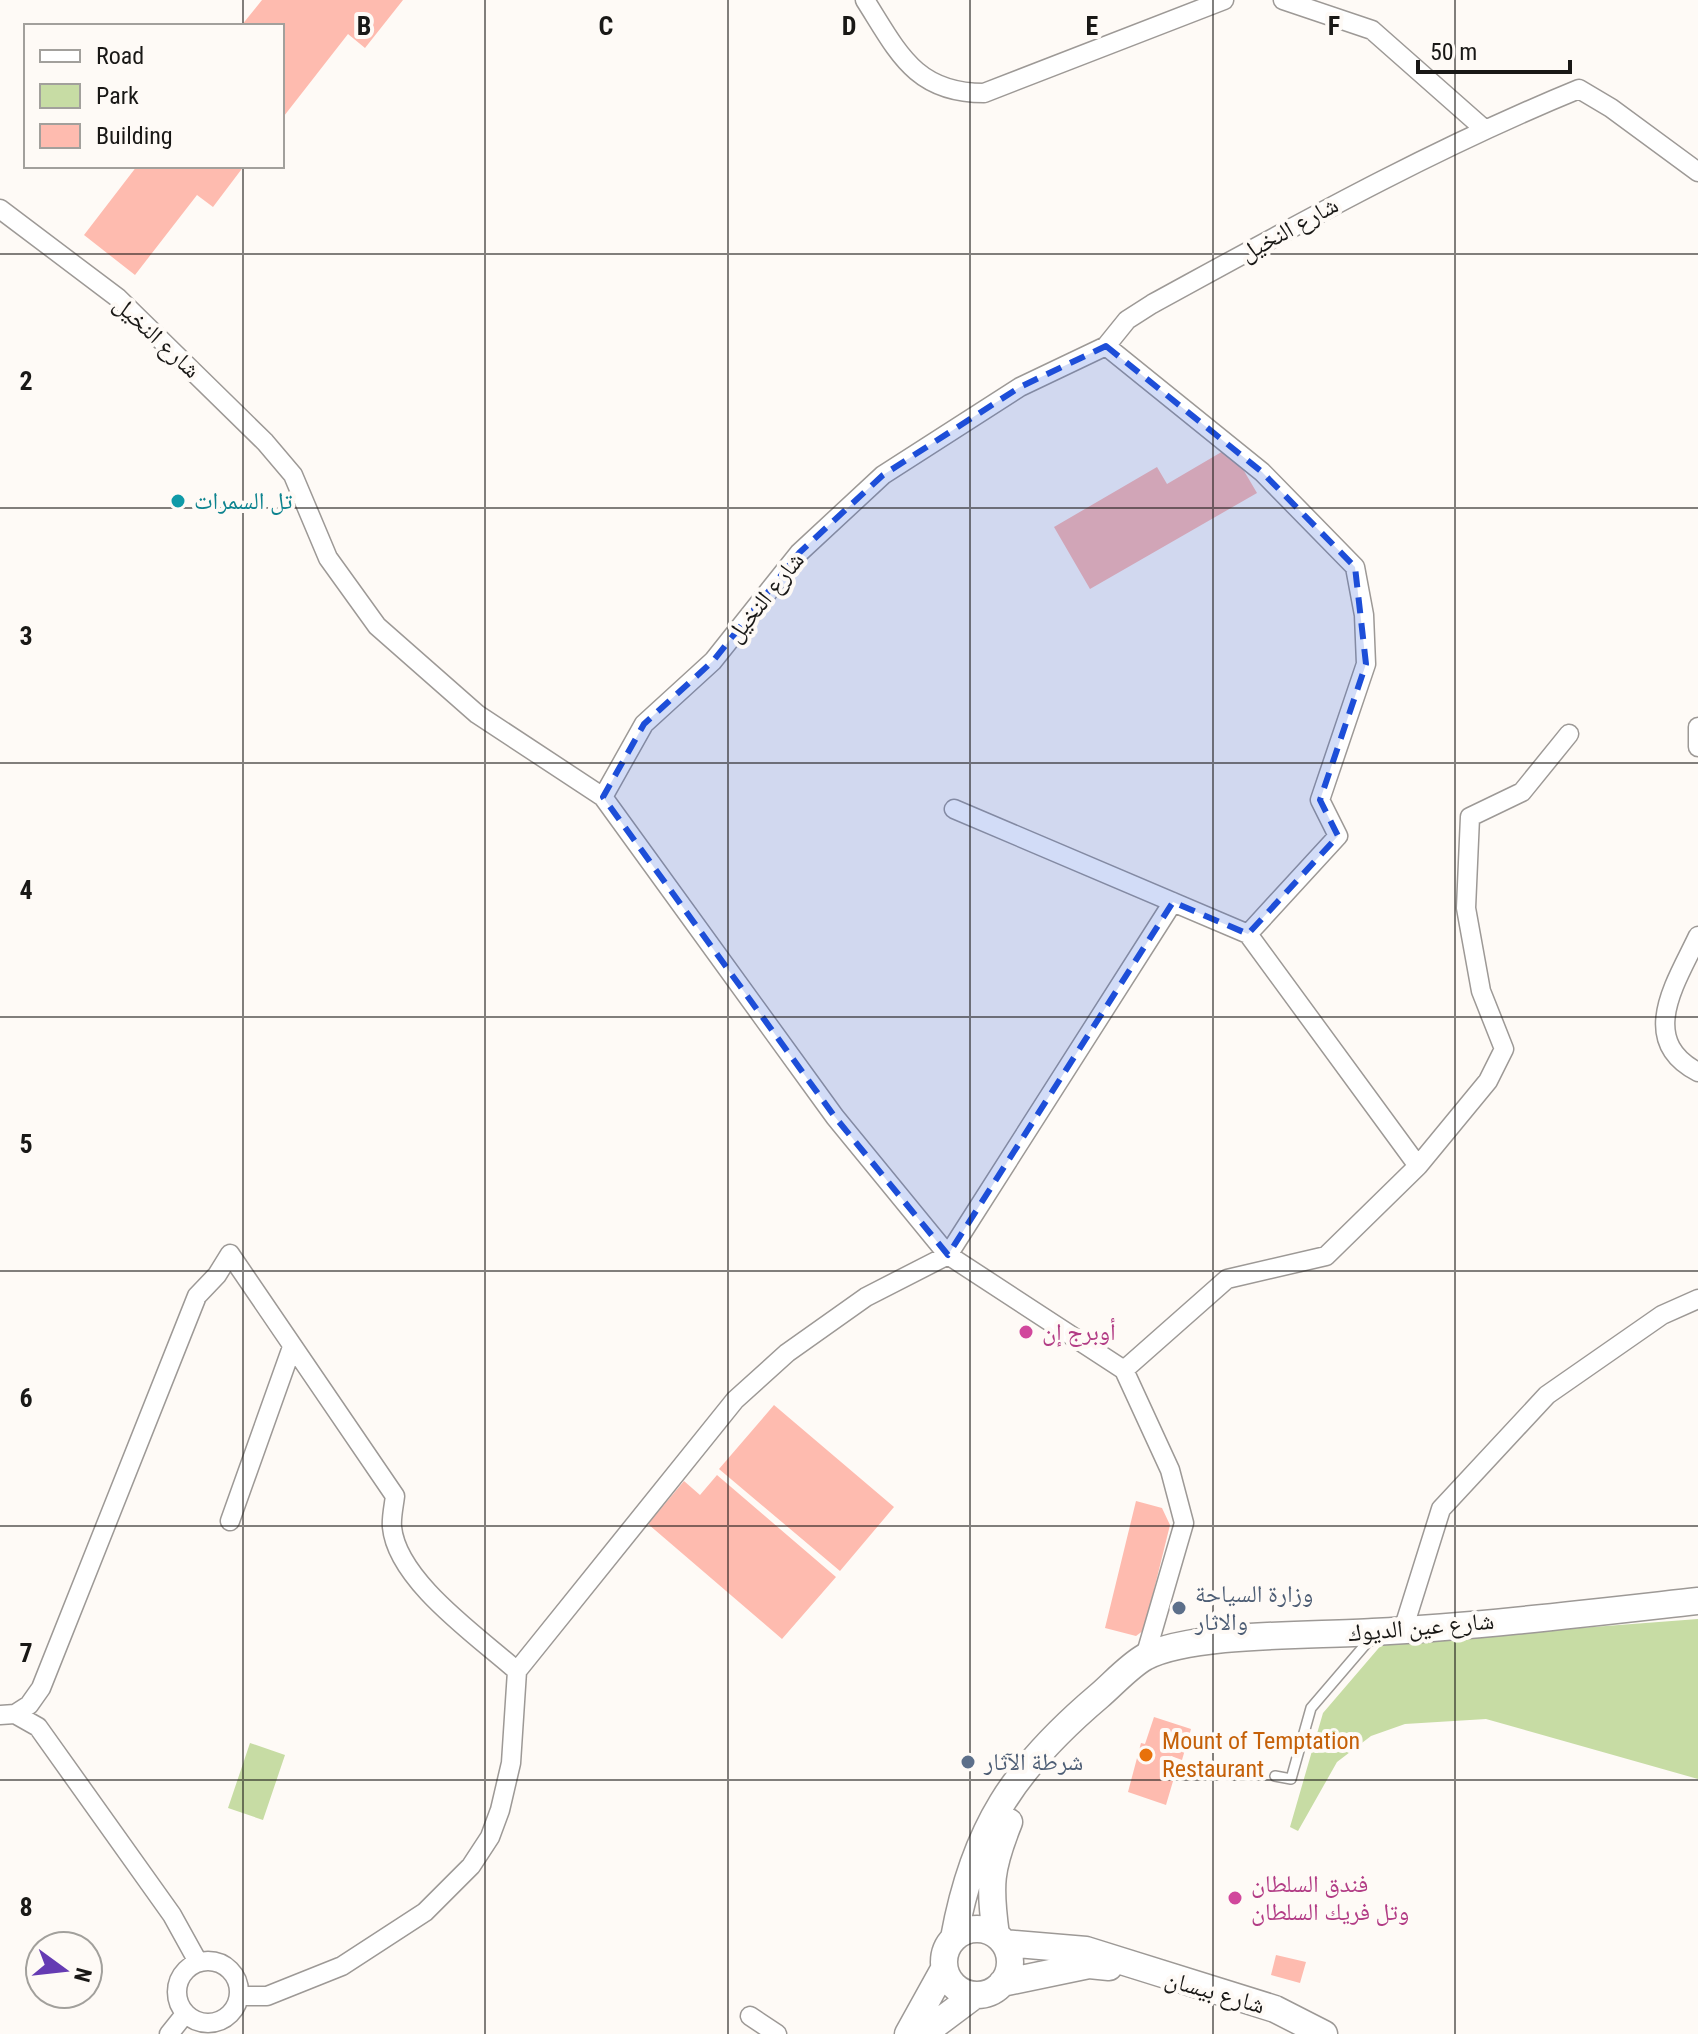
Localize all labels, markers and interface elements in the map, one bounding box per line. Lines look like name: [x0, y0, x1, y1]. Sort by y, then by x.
text: B: [357, 11, 371, 41]
text: C: [599, 11, 614, 41]
text: D: [842, 11, 856, 41]
text: E: [1086, 11, 1099, 41]
text: F: [1328, 11, 1340, 41]
legend: [24, 24, 284, 168]
scale bar: [1418, 24, 1570, 74]
text: 50 m: [1430, 38, 1477, 66]
text: Road: [96, 42, 144, 70]
text: Park: [96, 82, 139, 110]
text: Building: [96, 122, 173, 150]
street label: شارع النخيل: [1235, 191, 1343, 268]
street label: شارع النخيل: [107, 290, 206, 385]
text: 2: [19, 366, 33, 396]
place label: تل السمرات: [194, 487, 292, 515]
marker: تل السمرات: [169, 492, 187, 510]
street label: شارع النخيل: [720, 546, 811, 648]
text: 3: [19, 621, 33, 651]
text: 4: [19, 875, 33, 905]
text: 5: [19, 1129, 33, 1159]
place label: أوبرج إن: [1042, 1318, 1116, 1347]
marker: أوبرج إن: [1017, 1323, 1035, 1341]
text: 6: [19, 1383, 33, 1413]
place label: وزارة السياحة والاثار: [1194, 1580, 1313, 1636]
marker: وزارة السياحة والاثار: [1170, 1599, 1188, 1617]
street label: شارع عين الديوك: [1347, 1607, 1495, 1648]
text: 7: [19, 1638, 33, 1668]
place label: Mount of Temptation Restaurant: [1162, 1727, 1360, 1783]
marker: Mount of Temptation Restaurant: [1137, 1746, 1155, 1764]
place label: شرطة الآثار: [983, 1748, 1083, 1776]
marker: شرطة الآثار: [959, 1753, 977, 1771]
place label: فندق السلطان وتل فريك السلطان: [1251, 1870, 1409, 1926]
marker: فندق السلطان وتل فريك السلطان: [1226, 1889, 1244, 1907]
text: 8: [19, 1892, 33, 1922]
north arrow: [24, 1930, 104, 2010]
street label: شارع بيسان: [1162, 1964, 1268, 2021]
text: N: [69, 1965, 97, 1985]

